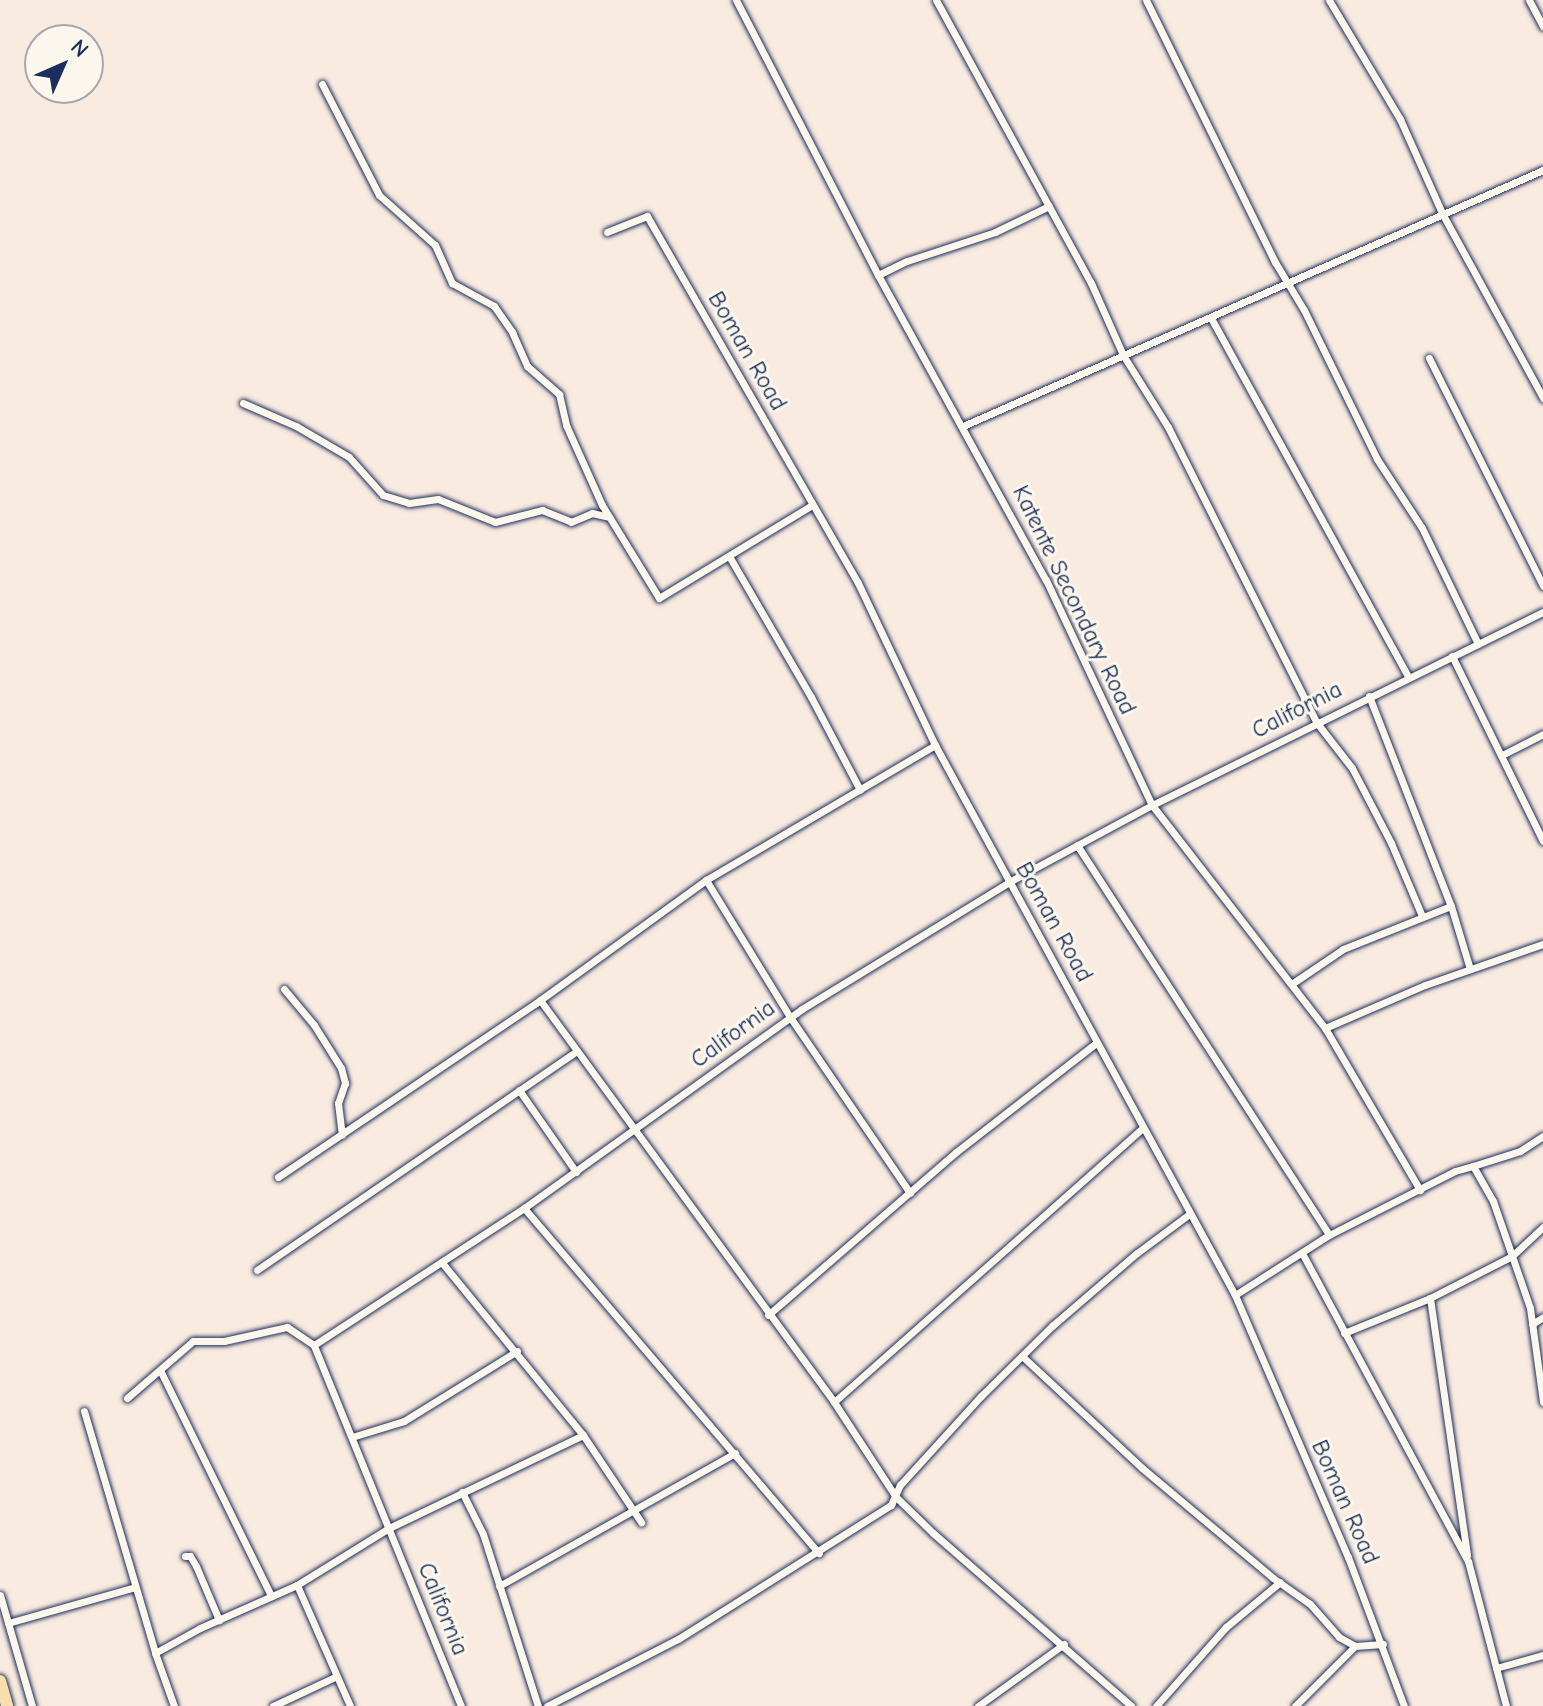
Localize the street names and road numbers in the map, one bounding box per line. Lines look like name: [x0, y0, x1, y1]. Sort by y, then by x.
street label: Boman Road: [701, 286, 793, 416]
street label: Katente Secondary Road: [1006, 481, 1142, 719]
street label: California: [1247, 675, 1347, 745]
street label: Boman Road: [1009, 857, 1099, 987]
street label: California: [685, 994, 781, 1074]
street label: Boman Road: [1305, 1435, 1385, 1569]
street label: California: [411, 1558, 475, 1660]

